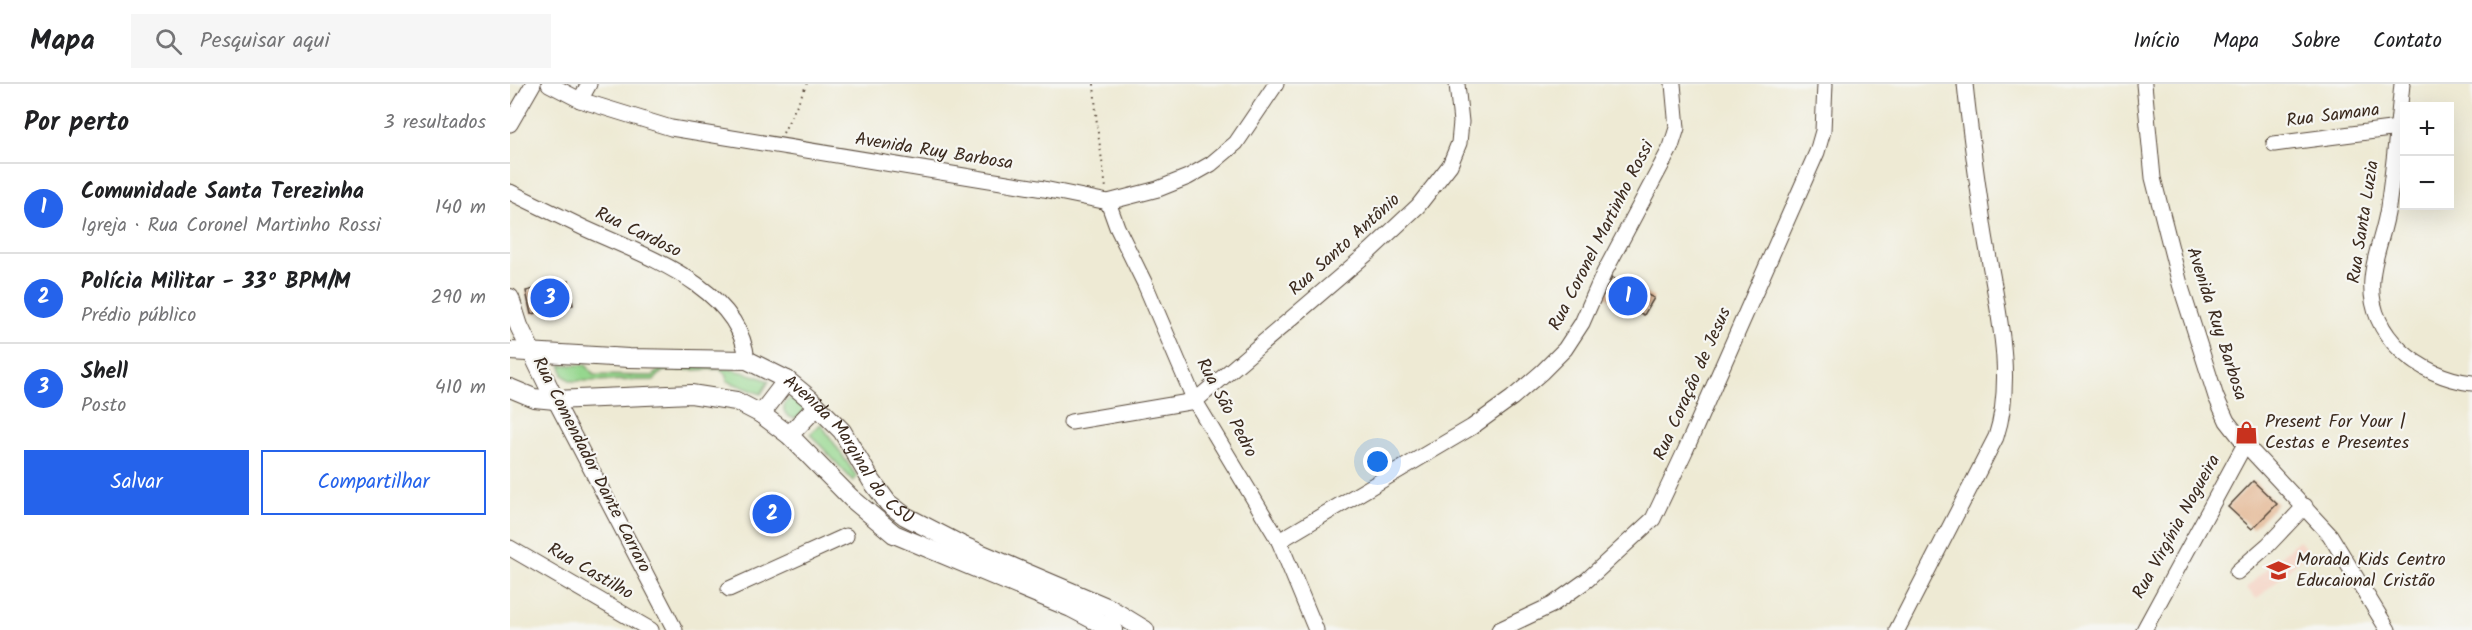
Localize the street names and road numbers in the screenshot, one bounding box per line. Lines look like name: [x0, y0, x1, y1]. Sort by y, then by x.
street label: Rua Samana: [2285, 96, 2381, 136]
street label: Avenida Ruy Barbosa: [853, 125, 1015, 179]
street label: Rua Coronel Martinho Rossi: [1541, 135, 1663, 336]
street label: Rua Santa Luzia: [2340, 158, 2388, 286]
street label: Rua Santo Antônio: [1282, 187, 1408, 303]
street label: Rua Cardoso: [590, 200, 686, 266]
street label: Avenida Ruy Barbosa: [2178, 244, 2254, 404]
street label: Rua Coração de Jesus: [1646, 302, 1740, 465]
street label: Rua Comendador Dante Carraro: [524, 352, 658, 578]
street label: Rua São Pedro: [1188, 353, 1264, 463]
street label: Avenida Marginal do CSU: [776, 368, 919, 533]
street label: Rua Virgínia Nogueira: [2125, 449, 2229, 605]
street label: Rua Castilho: [542, 536, 638, 608]

